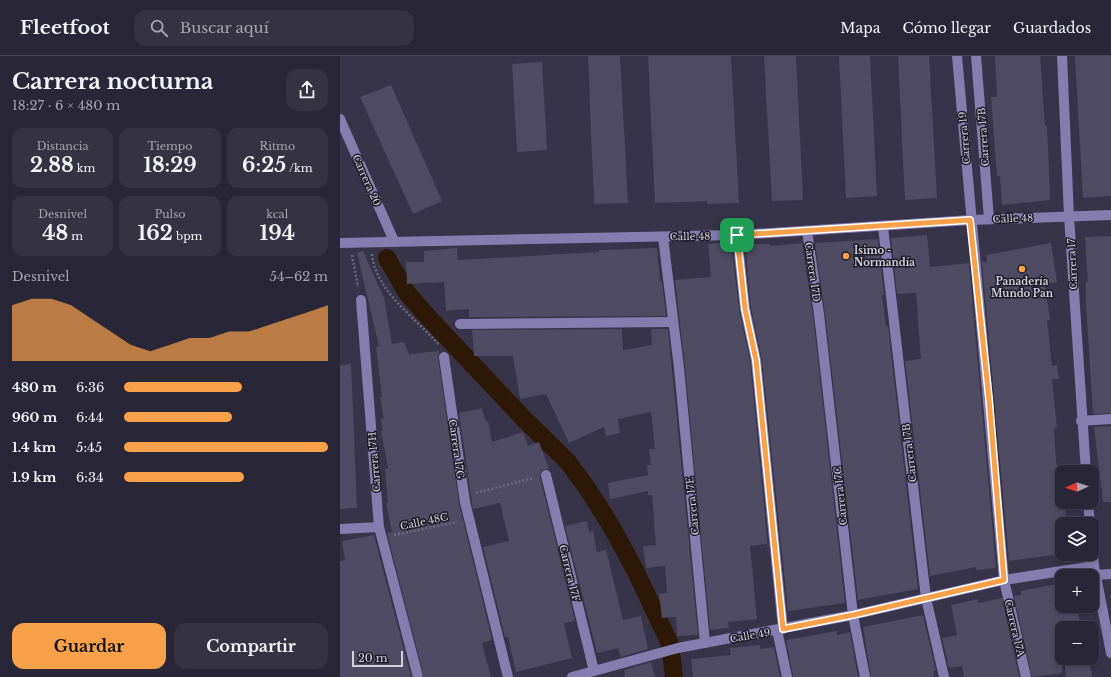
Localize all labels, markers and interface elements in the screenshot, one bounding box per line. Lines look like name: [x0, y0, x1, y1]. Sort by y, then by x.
search box: [134, 10, 414, 46]
text: Fleetfoot: [20, 16, 110, 39]
icon: search: [148, 17, 170, 39]
text: Buscar aquí: [180, 18, 269, 37]
text: Mapa: [840, 19, 880, 37]
text: Cómo llegar: [902, 19, 991, 37]
text: Guardados: [1013, 19, 1091, 37]
text: Carrera nocturna: [12, 68, 213, 95]
button: share: [286, 69, 328, 111]
text: 18:27 · 6 × 480 m: [12, 97, 120, 114]
street label: Carrera 17B: [975, 107, 992, 167]
street label: Carrera 19: [956, 111, 973, 165]
text: Distancia: [37, 139, 89, 153]
text: Tiempo: [147, 139, 193, 153]
text: Ritmo: [260, 139, 295, 153]
street label: Carrera 20: [349, 152, 384, 208]
text: 2.88: [30, 153, 74, 177]
text: 18:29: [143, 153, 197, 177]
text: 6:25: [242, 153, 286, 177]
text: km: [74, 161, 95, 175]
text: /km: [286, 161, 313, 175]
text: Desnivel: [38, 207, 87, 221]
text: Pulso: [155, 207, 185, 221]
text: kcal: [266, 207, 288, 221]
street label: Calle 48: [993, 211, 1034, 226]
pin: [720, 218, 754, 252]
text: 48: [42, 221, 68, 245]
text: 162: [138, 221, 173, 245]
text: 194: [260, 221, 295, 245]
icon: arrive: [726, 224, 748, 246]
text: m: [68, 229, 83, 243]
text: bpm: [173, 229, 202, 243]
street label: Calle 48: [670, 230, 710, 243]
street label: Carrera 17: [1065, 237, 1080, 290]
street label: Carrera 17D: [802, 241, 823, 303]
place label: Isimo - Normandía: [854, 244, 915, 269]
marker: Isimo - Normandía: [841, 251, 851, 261]
marker: Panadería Mundo Pan: [1017, 264, 1027, 274]
text: Desnivel: [12, 268, 70, 285]
text: 54–62 m: [270, 268, 328, 285]
place label: Panadería Mundo Pan: [991, 275, 1054, 300]
text: 480 m: [12, 379, 57, 396]
text: 6:36: [76, 379, 104, 396]
text: 960 m: [12, 409, 57, 426]
text: 6:44: [76, 409, 103, 426]
street label: Carrera 17G: [446, 418, 467, 480]
street label: Carrera 17B: [899, 423, 920, 483]
street label: Carrera 17H: [365, 431, 384, 493]
text: 1.4 km: [12, 439, 56, 456]
text: 5:45: [76, 439, 102, 456]
north arrow: [1055, 465, 1099, 509]
map controls: [1055, 465, 1099, 665]
street label: Carrera 17C: [831, 466, 850, 526]
text: 1.9 km: [12, 469, 56, 486]
text: 6:34: [76, 469, 104, 486]
street label: Carrera 17E: [683, 476, 702, 536]
street label: Calle 48C: [399, 510, 449, 533]
button: layers: [1055, 517, 1099, 561]
street label: Carrera 17F: [556, 543, 583, 603]
button: +: [1055, 569, 1099, 613]
street label: Carrera 17A: [1002, 598, 1028, 658]
button: −: [1055, 621, 1099, 665]
button: Guardar: [12, 623, 166, 669]
button: Compartir: [174, 623, 328, 669]
street label: Calle 49: [729, 626, 771, 645]
scale bar: [352, 649, 403, 668]
text: 20 m: [358, 651, 388, 665]

